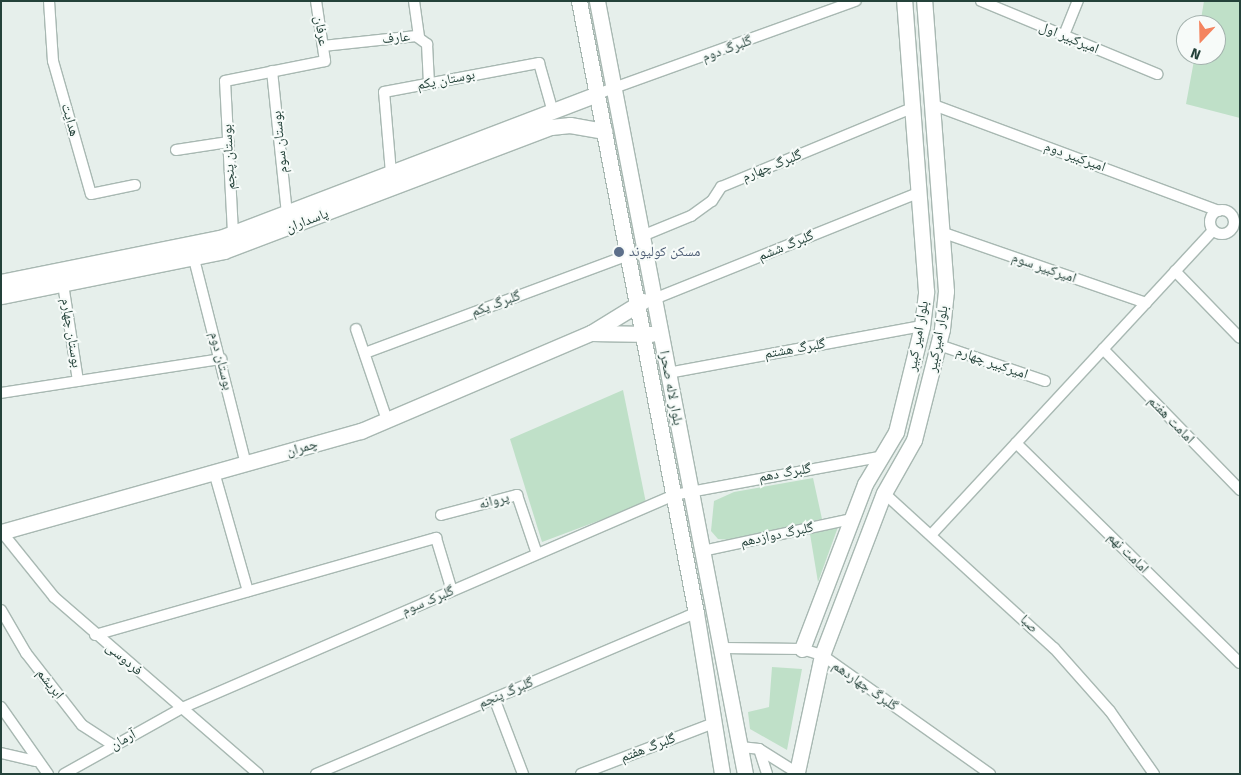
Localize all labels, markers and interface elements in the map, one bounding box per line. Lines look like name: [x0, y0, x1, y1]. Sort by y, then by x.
street label: عرفان: [310, 15, 332, 47]
north arrow: [1176, 15, 1226, 65]
street label: امیرکبیر اول: [1037, 18, 1101, 58]
street label: عارف: [381, 28, 411, 48]
street label: گلبرگ دوم: [700, 32, 754, 66]
text: N: [1188, 44, 1203, 63]
street label: بوستان یکم: [416, 66, 476, 94]
street label: هدایت: [57, 102, 83, 138]
street label: بوستان سوم: [268, 110, 292, 174]
street label: بوستان پنجم: [219, 124, 239, 190]
street label: امیرکبیر دوم: [1042, 138, 1108, 176]
street label: گلبرگ چهارم: [740, 146, 804, 186]
street label: پاسداران: [283, 205, 331, 237]
street label: گلبرگ ششم: [756, 227, 816, 265]
place label: مسکن کولیوند: [629, 244, 700, 260]
marker: مسکن کولیوند: [613, 246, 625, 258]
street label: امیرکبیر سوم: [1009, 249, 1079, 287]
street label: گلبرگ یکم: [469, 287, 523, 321]
street label: بوستان چهارم: [57, 297, 85, 369]
street label: بلوار امیر کبیر: [904, 300, 932, 372]
street label: بلوار امیرکبیر: [924, 304, 952, 374]
street label: بوستان دوم: [206, 330, 236, 392]
street label: گلبرگ هشتم: [763, 335, 827, 363]
street label: امیرکبیر چهارم: [954, 343, 1030, 383]
street label: بلوار لاله صحرا: [656, 349, 686, 427]
street label: امامت هفتم: [1144, 393, 1198, 447]
street label: چمران: [284, 436, 320, 460]
street label: گلبرگ دهم: [757, 460, 813, 486]
street label: پروانه: [477, 489, 511, 513]
street label: گلبرگ دوازدهم: [739, 519, 815, 551]
street label: امامت نهم: [1104, 529, 1152, 577]
street label: گلبرک سوم: [399, 582, 457, 620]
street label: صبا: [1016, 611, 1042, 637]
street label: فردوسی: [102, 639, 146, 679]
street label: گلبرگ چهاردهم: [829, 657, 901, 715]
street label: ابریشم: [33, 665, 67, 703]
street label: گلبرگ پنجم: [476, 674, 536, 712]
street label: آرمان: [107, 726, 139, 754]
street label: گلبرگ هفتم: [618, 730, 678, 766]

